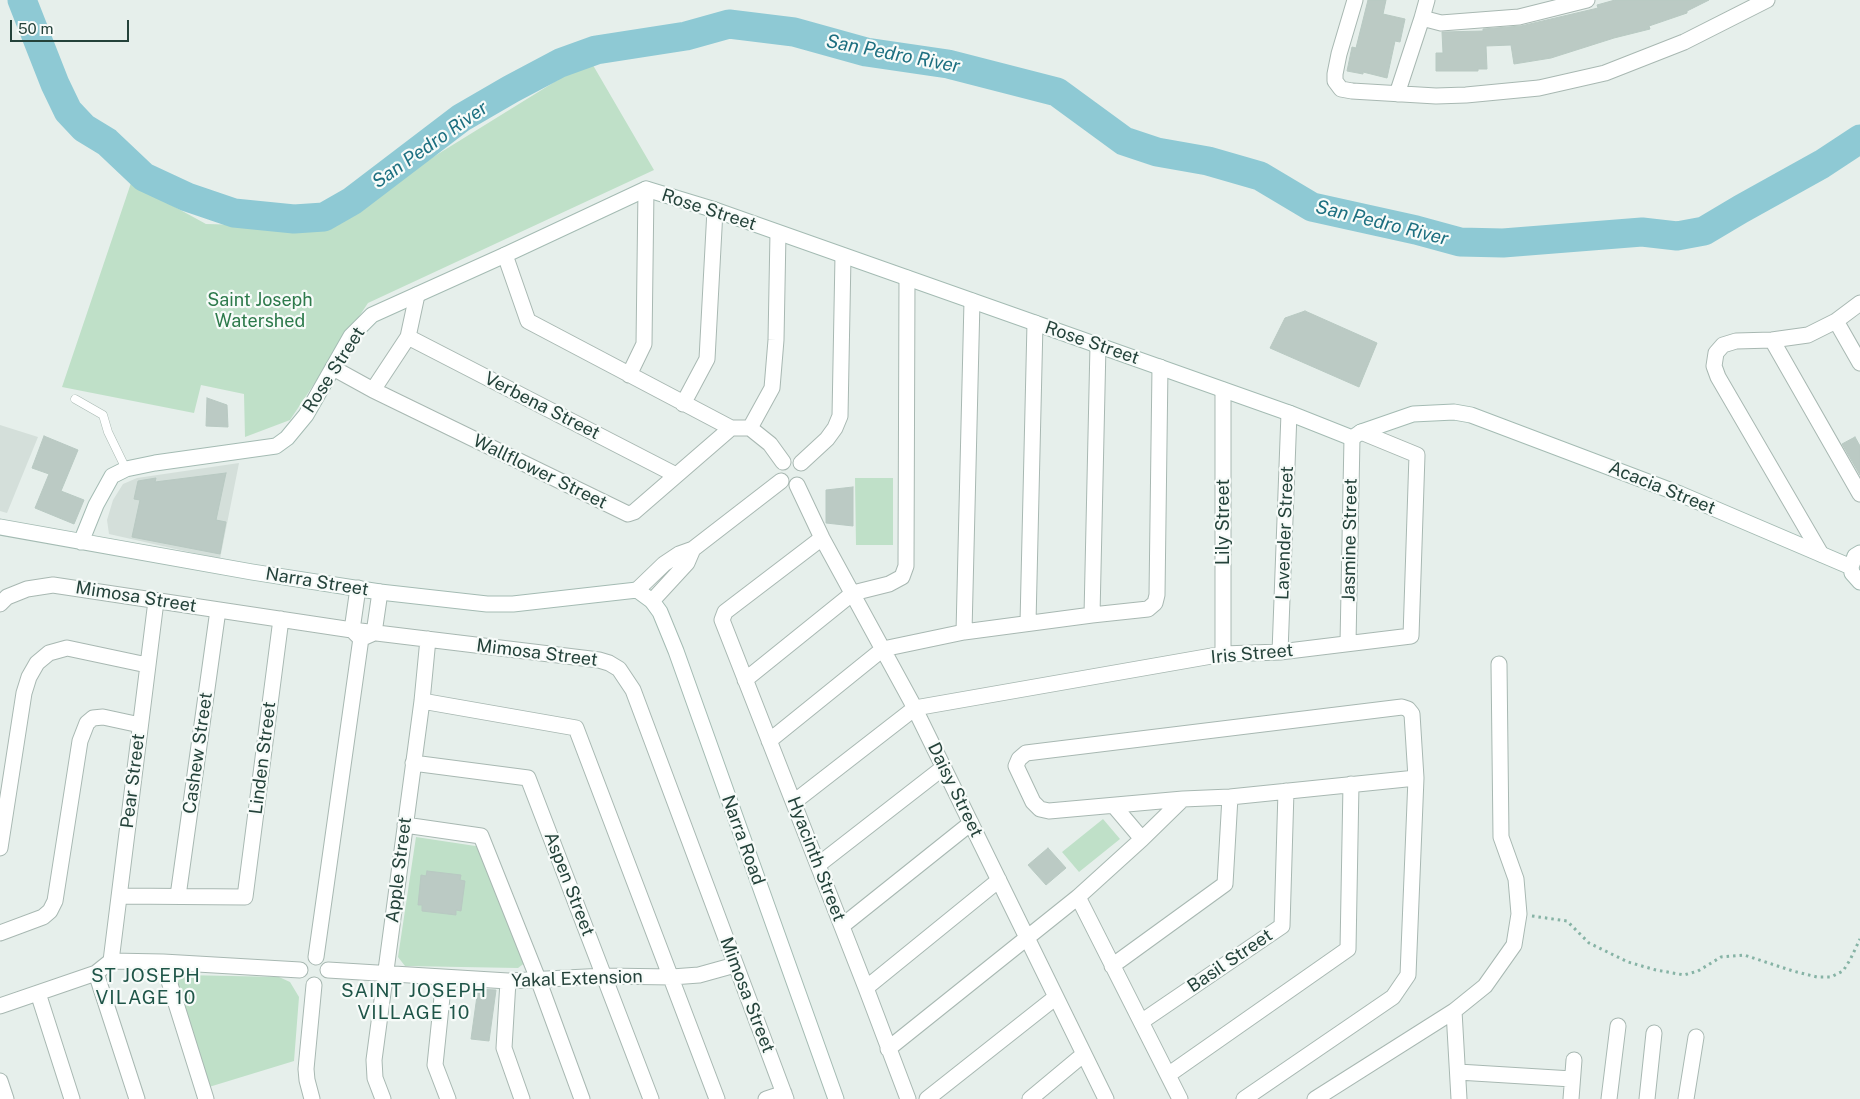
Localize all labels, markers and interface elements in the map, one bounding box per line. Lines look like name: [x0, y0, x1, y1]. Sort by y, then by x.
scale bar: [12, 10, 131, 42]
text: 50 m: [18, 20, 53, 37]
water label: San Pedro River: [824, 30, 962, 78]
water label: San Pedro River: [368, 97, 492, 193]
street label: Rose Street: [659, 185, 759, 235]
water label: San Pedro River: [1313, 195, 1451, 251]
park label: Saint Joseph Watershed: [207, 289, 313, 332]
street label: Rose Street: [1042, 317, 1142, 369]
street label: Rose Street: [298, 323, 370, 417]
street label: Verbena Street: [481, 368, 603, 444]
street label: Wallflower Street: [469, 430, 611, 514]
street label: Acacia Street: [1605, 457, 1719, 519]
street label: Lavender Street: [1272, 466, 1298, 600]
street label: Jasmine Street: [1338, 478, 1362, 602]
street label: Lily Street: [1212, 479, 1234, 565]
street label: Narra Street: [264, 563, 370, 601]
street label: Mimosa Street: [74, 577, 198, 617]
street label: Mimosa Street: [475, 635, 599, 671]
street label: Iris Street: [1210, 640, 1294, 668]
street label: Cashew Street: [179, 691, 217, 815]
street label: Linden Street: [245, 700, 281, 816]
street label: Pear Street: [116, 732, 150, 830]
street label: Daisy Street: [923, 739, 987, 841]
street label: Narra Road: [717, 792, 769, 888]
street label: Hyacinth Street: [782, 794, 850, 924]
street label: Apple Street: [382, 816, 416, 924]
street label: Aspen Street: [539, 829, 599, 939]
street label: Basil Street: [1183, 925, 1277, 997]
street label: Mimosa Street: [715, 934, 779, 1056]
district label: ST JOSEPH VILAGE 10: [90, 965, 202, 1009]
street label: Yakal Extension: [511, 966, 643, 992]
district label: SAINT JOSEPH VILLAGE 10: [340, 980, 488, 1024]

